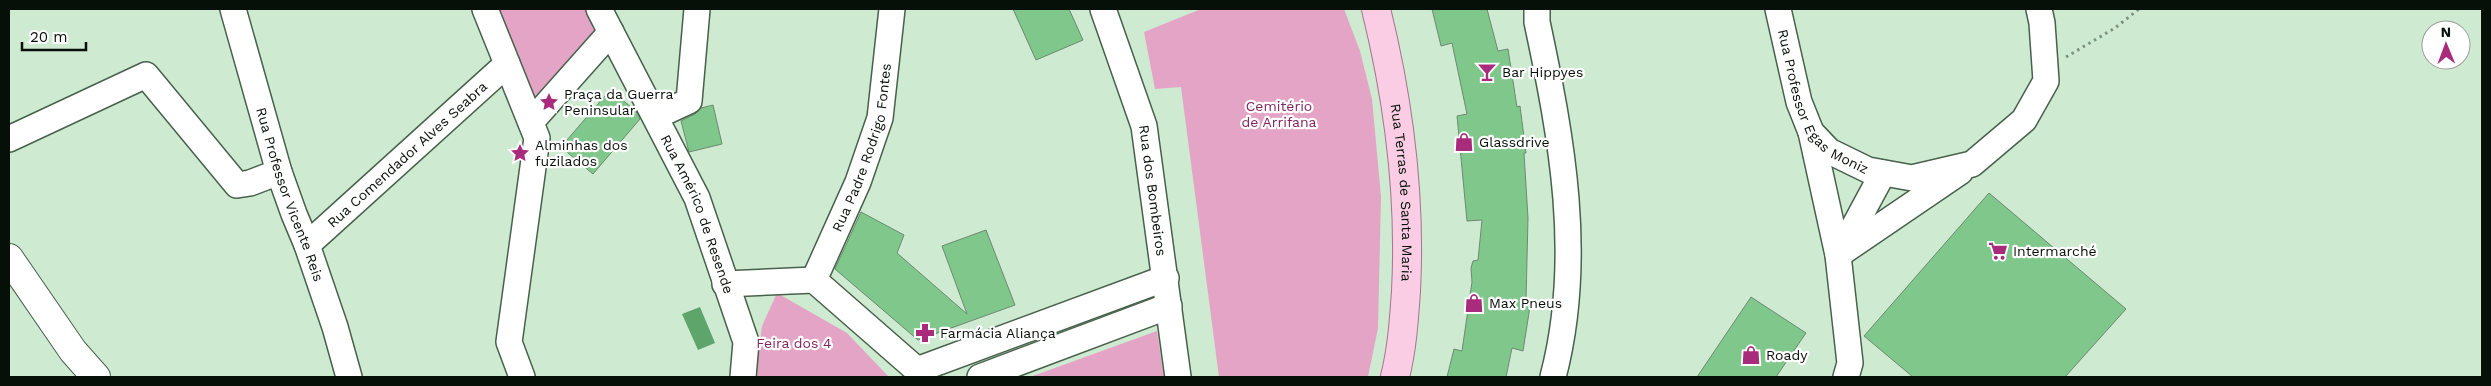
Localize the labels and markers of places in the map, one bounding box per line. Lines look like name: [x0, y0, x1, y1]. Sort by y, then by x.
bar icon: Bar Hippyes: [1476, 61, 1498, 83]
place label: Bar Hippyes: [1502, 64, 1583, 80]
place label: Praça da Guerra Peninsular: [564, 86, 673, 118]
place icon: Praça da Guerra Peninsular: [538, 91, 560, 113]
shop icon: Glassdrive: [1453, 131, 1475, 153]
place label: Glassdrive: [1479, 134, 1550, 150]
place label: Alminhas dos fuzilados: [535, 137, 628, 169]
place icon: Alminhas dos fuzilados: [509, 142, 531, 164]
supermarket icon: Intermarché: [1987, 240, 2009, 262]
place label: Intermarché: [2013, 243, 2097, 259]
shop icon: Max Pneus: [1463, 292, 1485, 314]
place label: Max Pneus: [1489, 295, 1562, 311]
pharmacy icon: Farmácia Aliança: [914, 322, 936, 344]
place label: Farmácia Aliança: [940, 325, 1056, 341]
shop icon: Roady: [1740, 344, 1762, 366]
place label: Roady: [1766, 347, 1808, 363]

